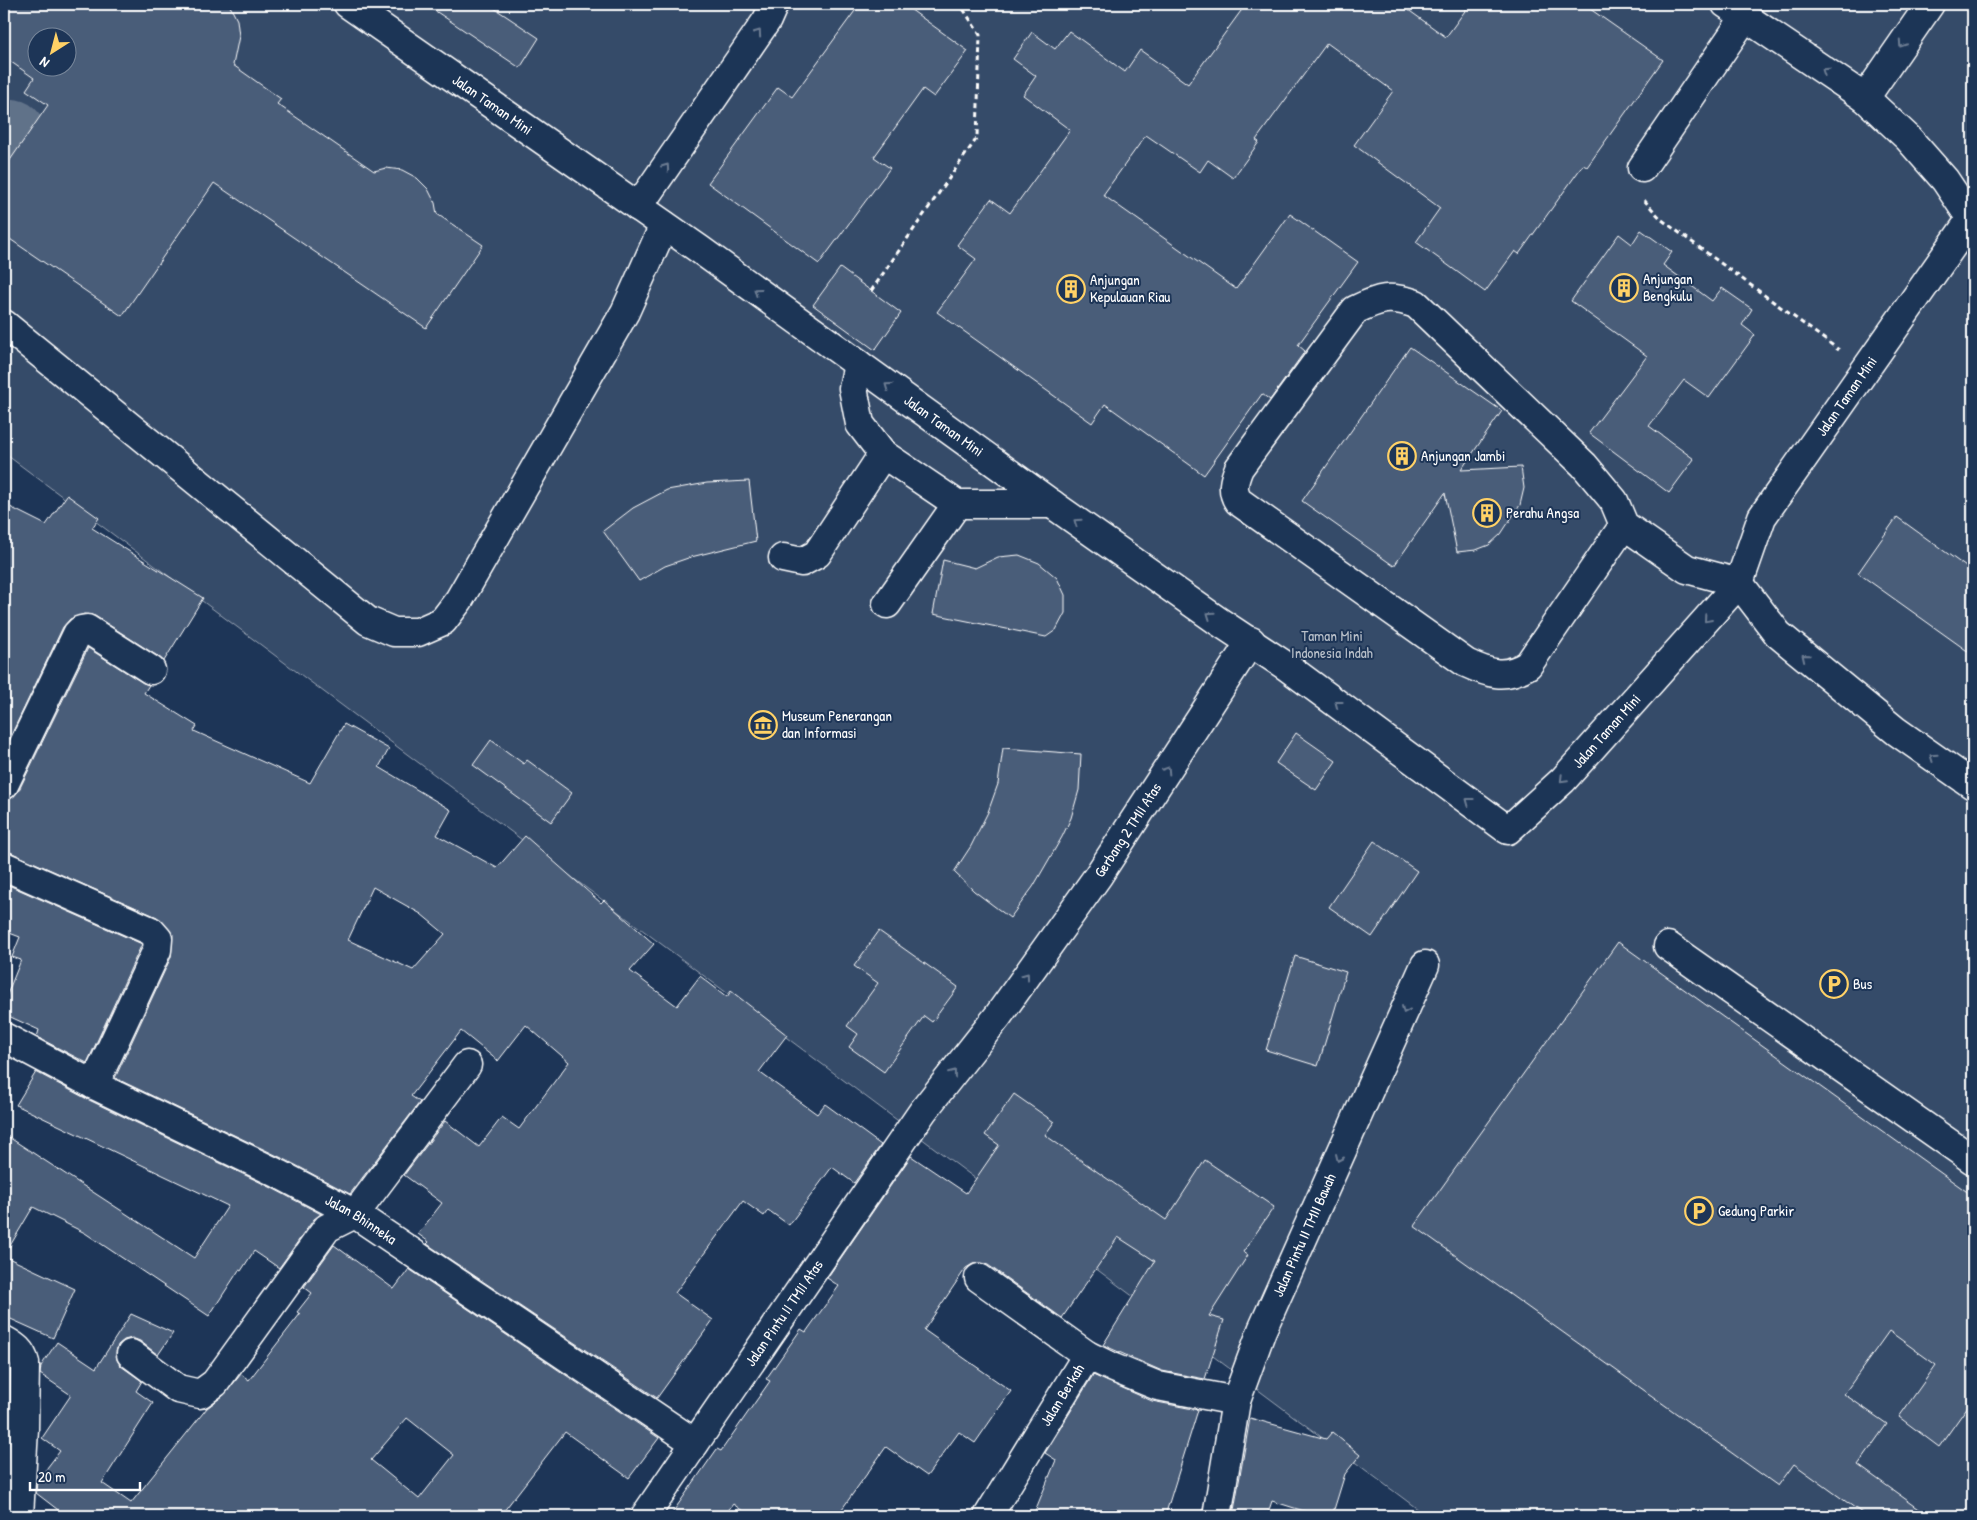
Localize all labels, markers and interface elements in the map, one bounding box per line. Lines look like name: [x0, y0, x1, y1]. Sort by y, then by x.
north arrow: [28, 28, 78, 78]
one-way arrow: [752, 29, 761, 39]
one-way arrow: [1899, 38, 1908, 48]
text: N: [35, 53, 53, 73]
one-way arrow: [1821, 68, 1830, 77]
street label: Jalan Taman Mini: [448, 69, 537, 140]
one-way arrow: [660, 163, 669, 173]
place label: Anjungan Bengkulu: [1643, 268, 1693, 306]
place label: Anjungan Kepulauan Riau: [1090, 269, 1170, 307]
building icon: Anjungan Bengkulu: [1609, 273, 1639, 303]
building icon: Anjungan Kepulauan Riau: [1056, 274, 1086, 304]
one-way arrow: [753, 288, 763, 297]
street label: Jalan Taman Mini: [1811, 352, 1882, 440]
one-way arrow: [884, 383, 894, 392]
street label: Jalan Taman Mini: [900, 390, 988, 461]
building icon: Anjungan Jambi: [1387, 441, 1417, 471]
place label: Anjungan Jambi: [1421, 445, 1505, 466]
building icon: Perahu Angsa: [1472, 498, 1502, 528]
place label: Perahu Angsa: [1506, 502, 1579, 523]
one-way arrow: [1073, 519, 1083, 528]
one-way arrow: [1206, 612, 1216, 621]
one-way arrow: [1704, 614, 1713, 623]
park label: Taman Mini Indonesia Indah: [1291, 625, 1373, 663]
one-way arrow: [1802, 653, 1811, 662]
street label: Jalan Taman Mini: [1567, 689, 1645, 773]
one-way arrow: [1335, 702, 1344, 710]
place label: Museum Penerangan dan Informasi: [782, 705, 892, 743]
museum icon: Museum Penerangan dan Informasi: [748, 710, 778, 740]
one-way arrow: [1930, 754, 1939, 763]
one-way arrow: [1161, 766, 1170, 776]
one-way arrow: [1560, 773, 1569, 782]
street label: Gerbang 2 TMII Atas: [1089, 778, 1166, 881]
one-way arrow: [1465, 798, 1475, 807]
parking icon: Bus: [1819, 969, 1849, 999]
one-way arrow: [1020, 972, 1029, 982]
place label: Bus: [1853, 973, 1873, 994]
one-way arrow: [1401, 1005, 1412, 1014]
one-way arrow: [947, 1069, 956, 1078]
one-way arrow: [1335, 1153, 1345, 1162]
street label: Jalan Pintu II TMII Bawah: [1267, 1170, 1341, 1300]
street label: Jalan Bhinneka: [322, 1189, 401, 1249]
parking icon: Gedung Parkir: [1684, 1196, 1714, 1226]
place label: Gedung Parkir: [1718, 1200, 1794, 1221]
street label: Jalan Pintu II TMII Atas: [740, 1255, 828, 1370]
street label: Jalan Berkah: [1035, 1360, 1089, 1430]
scale bar: [30, 1460, 140, 1492]
text: 20 m: [38, 1466, 65, 1487]

